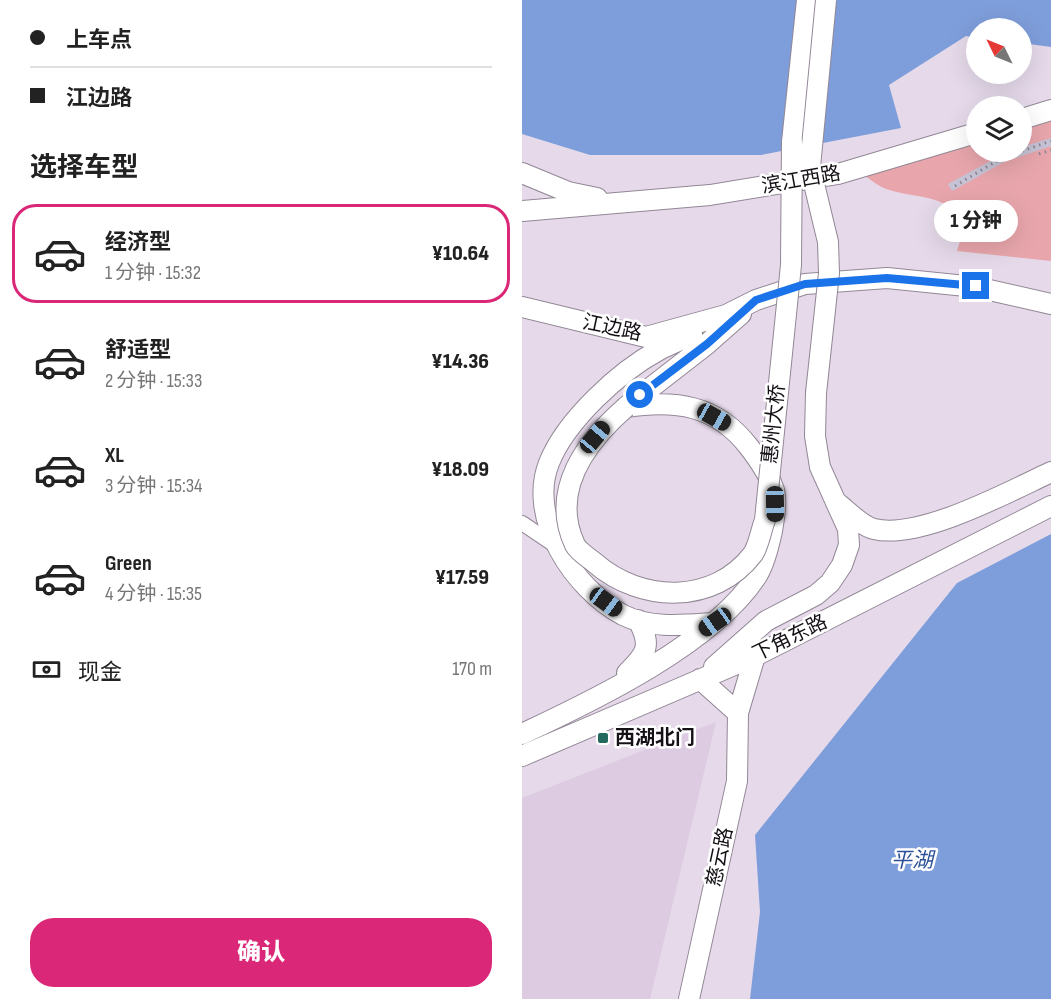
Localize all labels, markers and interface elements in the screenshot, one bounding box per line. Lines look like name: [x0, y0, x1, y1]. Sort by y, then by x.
north arrow: [966, 18, 1032, 84]
map controls: [966, 18, 1032, 162]
text: 上车点: [66, 27, 132, 54]
text: 江边路: [66, 85, 132, 112]
button: layers: [966, 96, 1032, 162]
text: 选择车型: [30, 152, 138, 184]
street label: 滨江西路: [760, 161, 842, 199]
callout: 1 分钟: [934, 199, 1018, 241]
text: 1 分钟: [950, 209, 1002, 233]
icon: car: [33, 227, 87, 281]
text: 经济型: [105, 229, 171, 256]
text: ¥10.64: [432, 240, 489, 267]
text: 1 分钟 · 15:32: [105, 261, 201, 285]
route end: [962, 272, 989, 299]
street label: 江边路: [580, 310, 644, 346]
icon: car: [33, 335, 87, 389]
text: 舒适型: [105, 337, 171, 364]
text: ¥14.36: [431, 348, 489, 375]
text: 2 分钟 · 15:33: [105, 369, 202, 393]
route start: [626, 381, 653, 408]
street label: 惠州大桥: [758, 383, 790, 465]
car: [694, 400, 734, 434]
car: [577, 417, 613, 457]
text: XL: [105, 442, 124, 469]
icon: car: [33, 443, 87, 497]
text: ¥18.09: [431, 456, 489, 483]
text: 3 分钟 · 15:34: [105, 474, 202, 498]
car: [766, 486, 784, 522]
text: Green: [105, 550, 152, 577]
icon: car: [33, 551, 87, 605]
text: ¥17.59: [435, 564, 489, 591]
text: 4 分钟 · 15:35: [105, 582, 202, 606]
car: [586, 584, 626, 620]
car: [695, 604, 735, 640]
street label: 下角东路: [749, 610, 831, 666]
icon: cash: [30, 653, 63, 686]
text: 170 m: [452, 657, 492, 681]
text: 现金: [78, 659, 122, 686]
place label: 西湖北门: [615, 726, 695, 750]
marker: 西湖北门: [596, 731, 610, 745]
street label: 慈云路: [702, 825, 738, 889]
water label: 平湖: [891, 848, 936, 873]
button: 确认: [30, 918, 492, 987]

